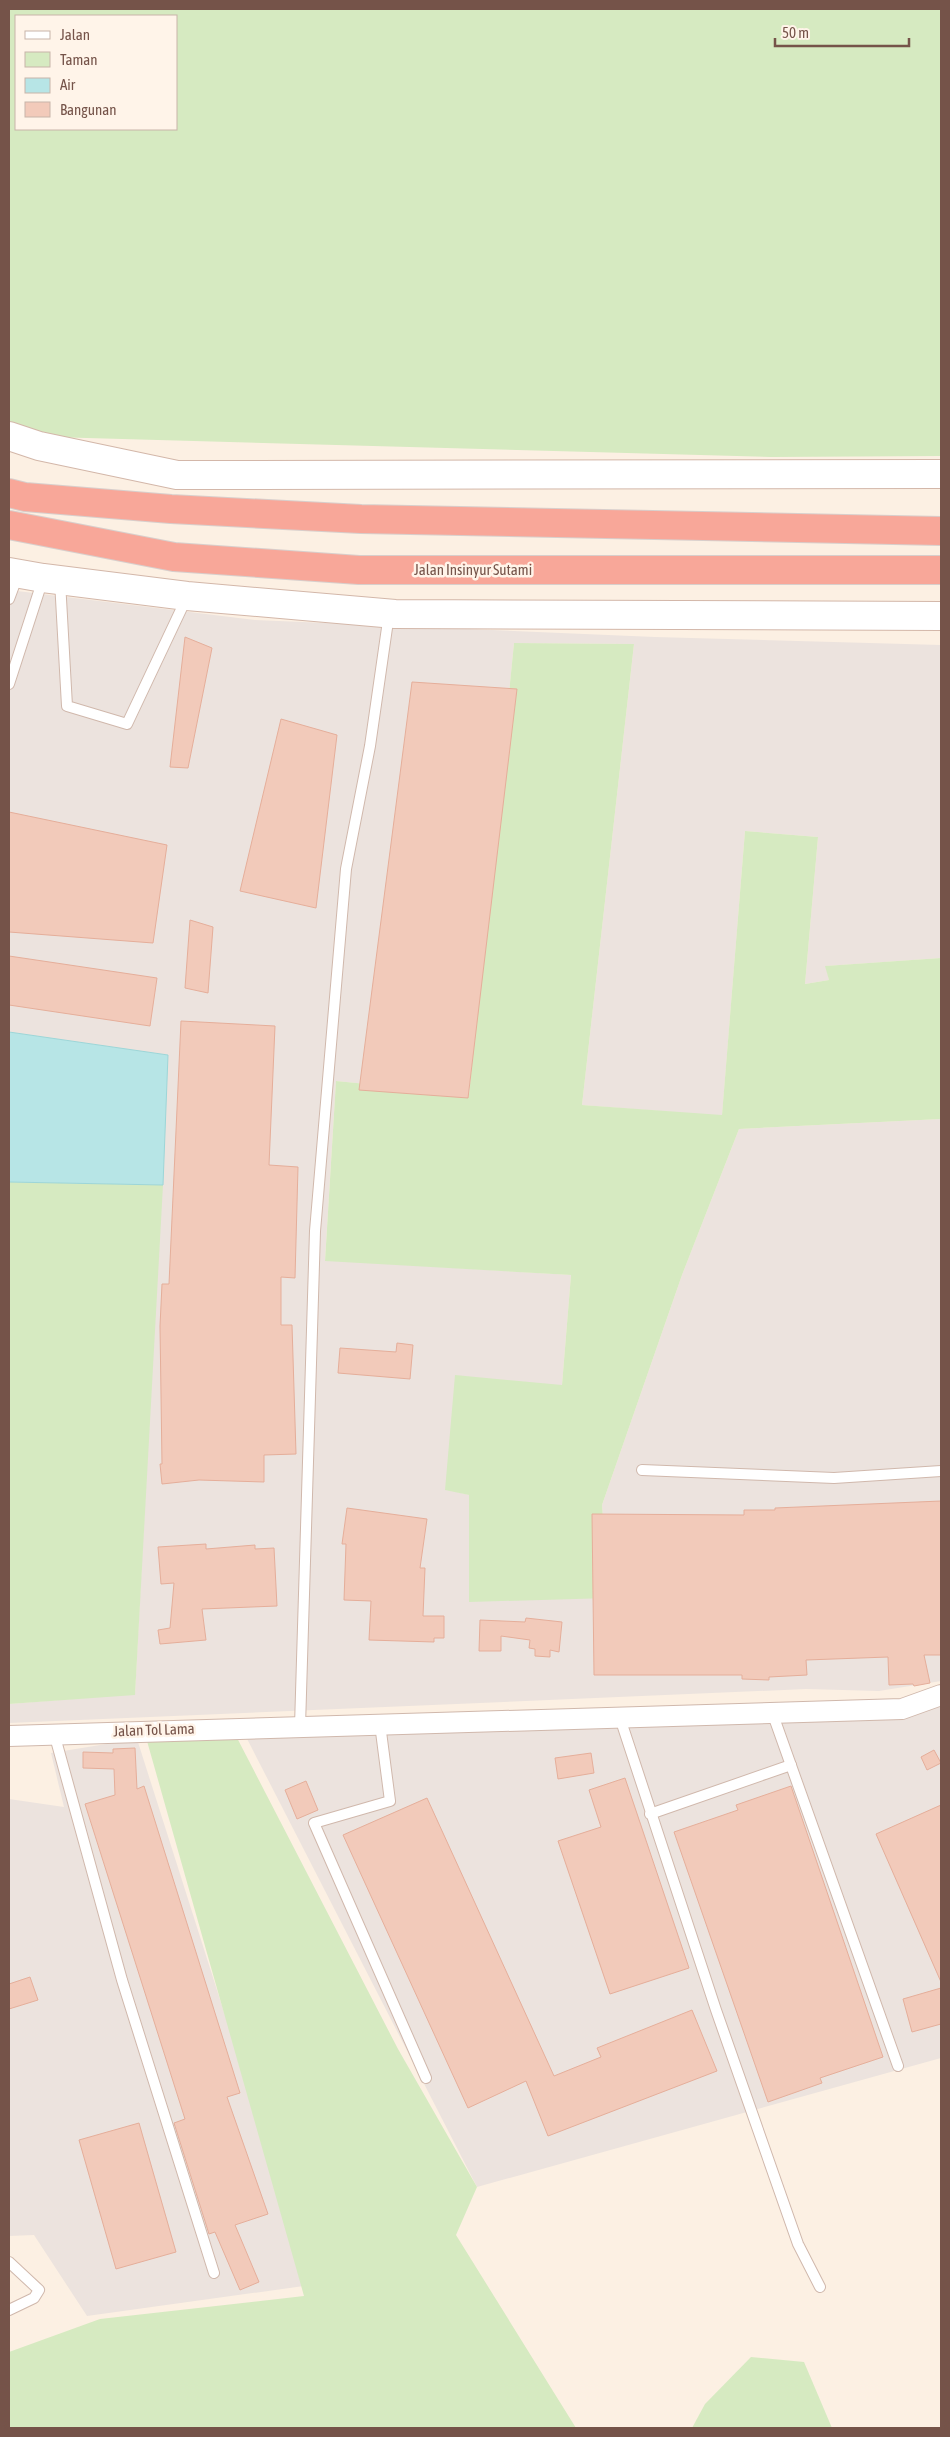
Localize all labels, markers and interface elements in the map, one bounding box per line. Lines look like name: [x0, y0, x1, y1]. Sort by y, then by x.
legend: [15, 15, 178, 130]
scale bar: [775, 15, 909, 47]
text: 50 m: [782, 24, 809, 41]
text: Jalan: [60, 26, 90, 43]
text: Taman: [60, 51, 98, 68]
text: Air: [60, 76, 76, 93]
text: Bangunan: [60, 101, 117, 118]
street label: Jalan Insinyur Sutami: [414, 561, 532, 578]
street label: Jalan Tol Lama: [113, 1720, 195, 1739]

